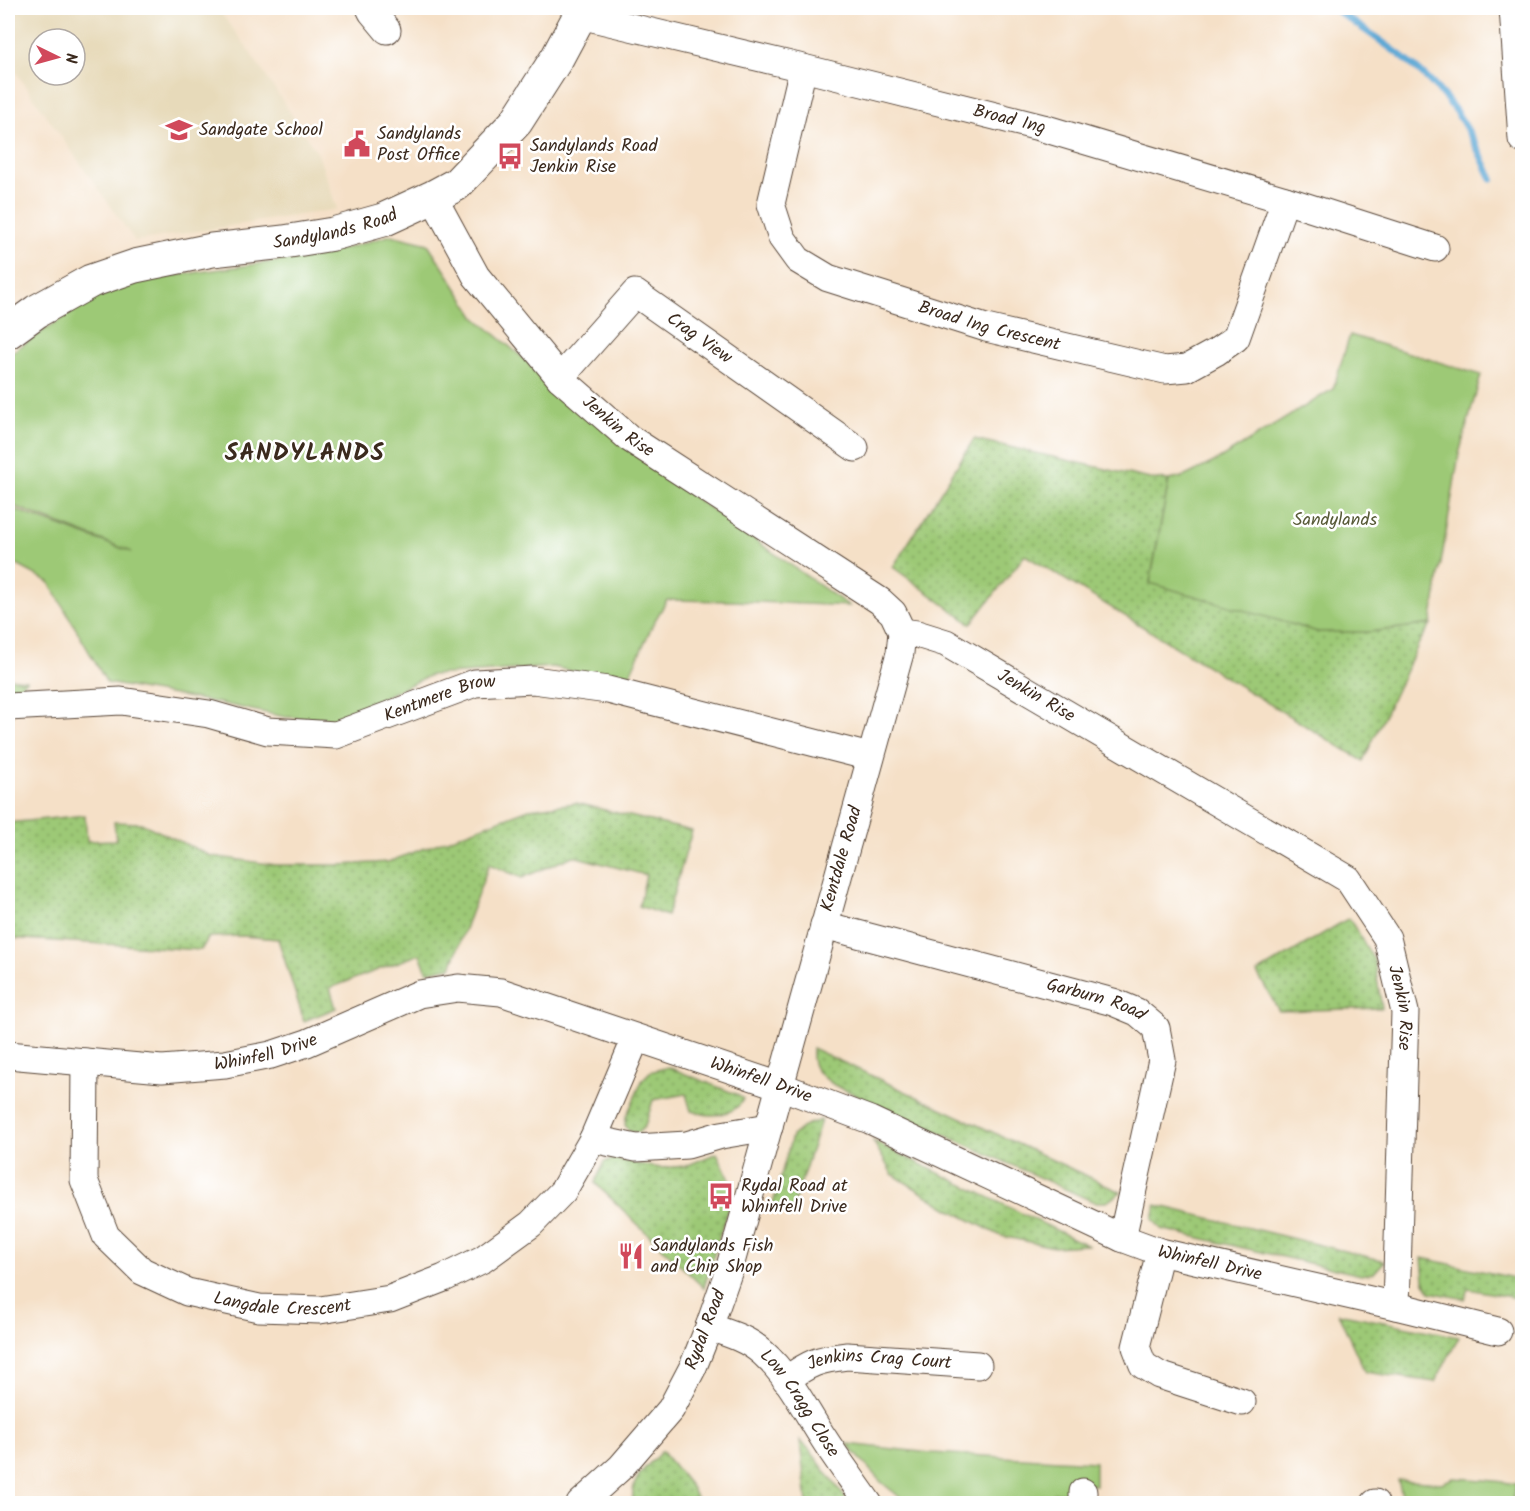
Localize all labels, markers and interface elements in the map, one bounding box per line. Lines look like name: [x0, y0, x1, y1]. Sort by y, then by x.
north arrow: [27, 27, 87, 87]
text: N: [58, 52, 83, 64]
street label: Broad Ing: [970, 97, 1049, 143]
school or university icon: Sandgate School: [164, 115, 194, 145]
place label: Sandgate School: [199, 116, 323, 145]
place label: Sandylands Post Office: [377, 120, 461, 170]
public building icon: Sandylands Post Office: [342, 129, 372, 159]
place label: Sandylands Road Jenkin Rise: [530, 132, 658, 182]
bus stop icon: Sandylands Road Jenkin Rise: [495, 141, 525, 171]
street label: Sandylands Road: [272, 200, 404, 258]
street label: Broad Ing Crescent: [914, 293, 1064, 360]
street label: Crag View: [660, 305, 739, 372]
street label: Jenkin Rise: [575, 389, 660, 465]
district label: SANDYLANDS: [225, 434, 385, 473]
park label: Sandylands: [1293, 506, 1377, 535]
street label: Jenkin Rise: [992, 662, 1081, 730]
street label: Kentmere Brow: [380, 667, 497, 730]
street label: Kentdale Road: [813, 802, 871, 915]
street label: Jenkin Rise: [1380, 962, 1419, 1051]
street label: Garburn Road: [1043, 970, 1153, 1029]
street label: Whinfell Drive: [213, 1026, 322, 1079]
street label: Whinfell Drive: [706, 1049, 816, 1111]
place label: Rydal Road at Whinfell Drive: [741, 1172, 849, 1222]
bus stop icon: Rydal Road at Whinfell Drive: [706, 1181, 736, 1211]
place label: Sandylands Fish and Chip Shop: [651, 1232, 773, 1282]
street label: Whinfell Drive: [1155, 1237, 1265, 1289]
restaurant icon: Sandylands Fish and Chip Shop: [616, 1241, 646, 1271]
street label: Langdale Crescent: [211, 1284, 355, 1324]
street label: Rydal Road: [677, 1285, 735, 1374]
street label: Jenkins Crag Court: [802, 1341, 954, 1379]
street label: Low Cragg Close: [753, 1342, 847, 1464]

